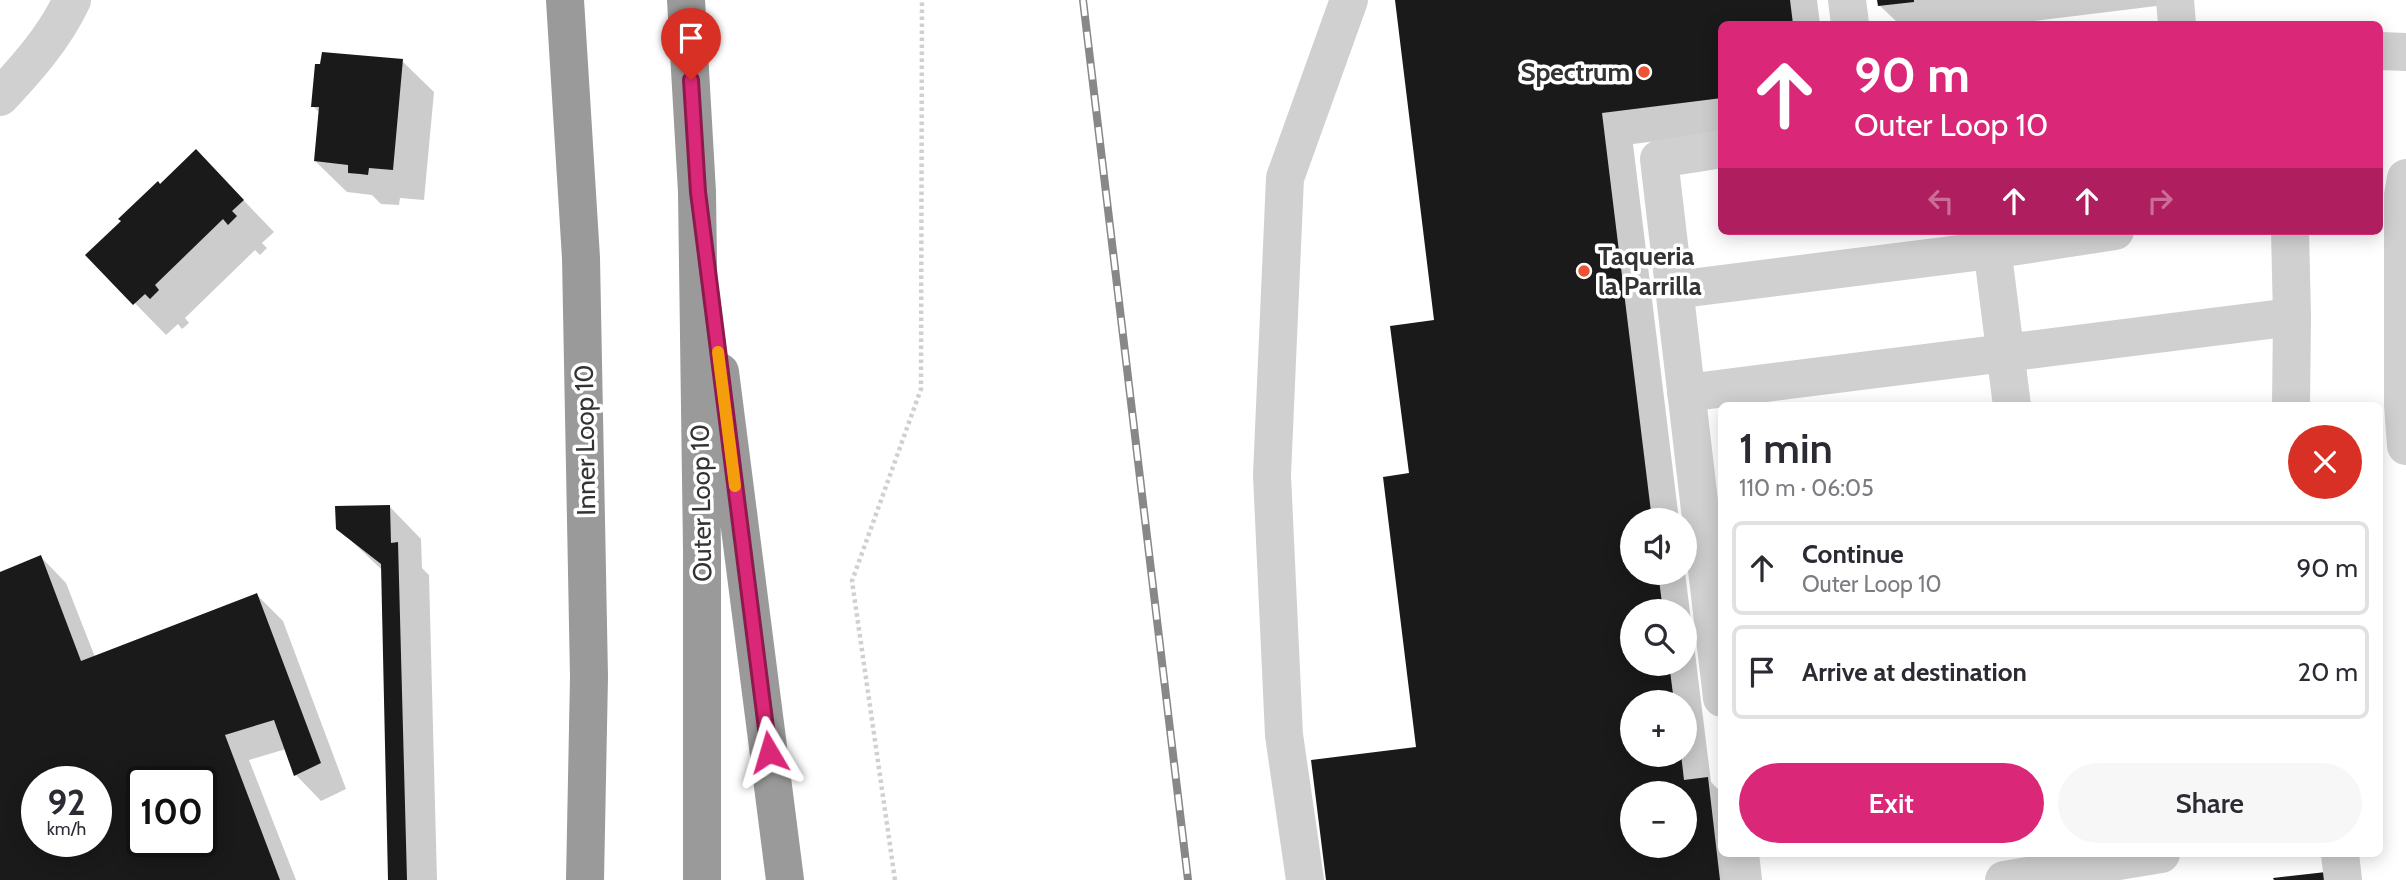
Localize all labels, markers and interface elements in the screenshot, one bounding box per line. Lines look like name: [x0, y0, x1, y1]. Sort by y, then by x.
pin: [661, 8, 721, 80]
icon: arrive: [672, 19, 710, 57]
text: 90 m: [1854, 45, 1970, 104]
icon: ahead: [1739, 49, 1830, 140]
place label: Spectrum: [1521, 56, 1630, 88]
marker: Spectrum: [1636, 64, 1652, 80]
text: Outer Loop 10: [1854, 105, 2048, 144]
icon: left: [1922, 182, 1960, 220]
icon: ahead: [1995, 182, 2033, 220]
icon: ahead: [2068, 182, 2106, 220]
icon: right: [2141, 182, 2179, 220]
place label: Taqueria la Parrilla: [1598, 240, 1702, 302]
marker: Taqueria la Parrilla: [1576, 263, 1592, 279]
street label: Inner Loop 10: [568, 364, 602, 516]
text: 1 min: [1739, 422, 1833, 474]
street label: Outer Loop 10: [684, 424, 718, 582]
button: close: [2288, 425, 2362, 499]
text: 110 m · 06:05: [1739, 474, 1874, 502]
map controls: [1620, 508, 1697, 858]
button: sound: [1620, 508, 1697, 585]
text: Continue: [1802, 538, 1904, 570]
icon: ahead: [1743, 549, 1781, 587]
text: 90 m: [2296, 552, 2358, 584]
text: Outer Loop 10: [1802, 570, 1942, 598]
button: search: [1620, 599, 1697, 676]
icon: arrive: [1743, 653, 1781, 691]
text: Arrive at destination: [1802, 656, 2027, 688]
text: 20 m: [2298, 656, 2358, 688]
button: +: [1620, 690, 1697, 767]
position arrow: [732, 715, 806, 789]
button: Exit: [1739, 763, 2044, 843]
button: Share: [2058, 763, 2362, 843]
speed limit sign: 100: [126, 766, 217, 857]
text: 92: [47, 781, 86, 824]
button: −: [1620, 781, 1697, 858]
text: km/h: [47, 818, 86, 840]

